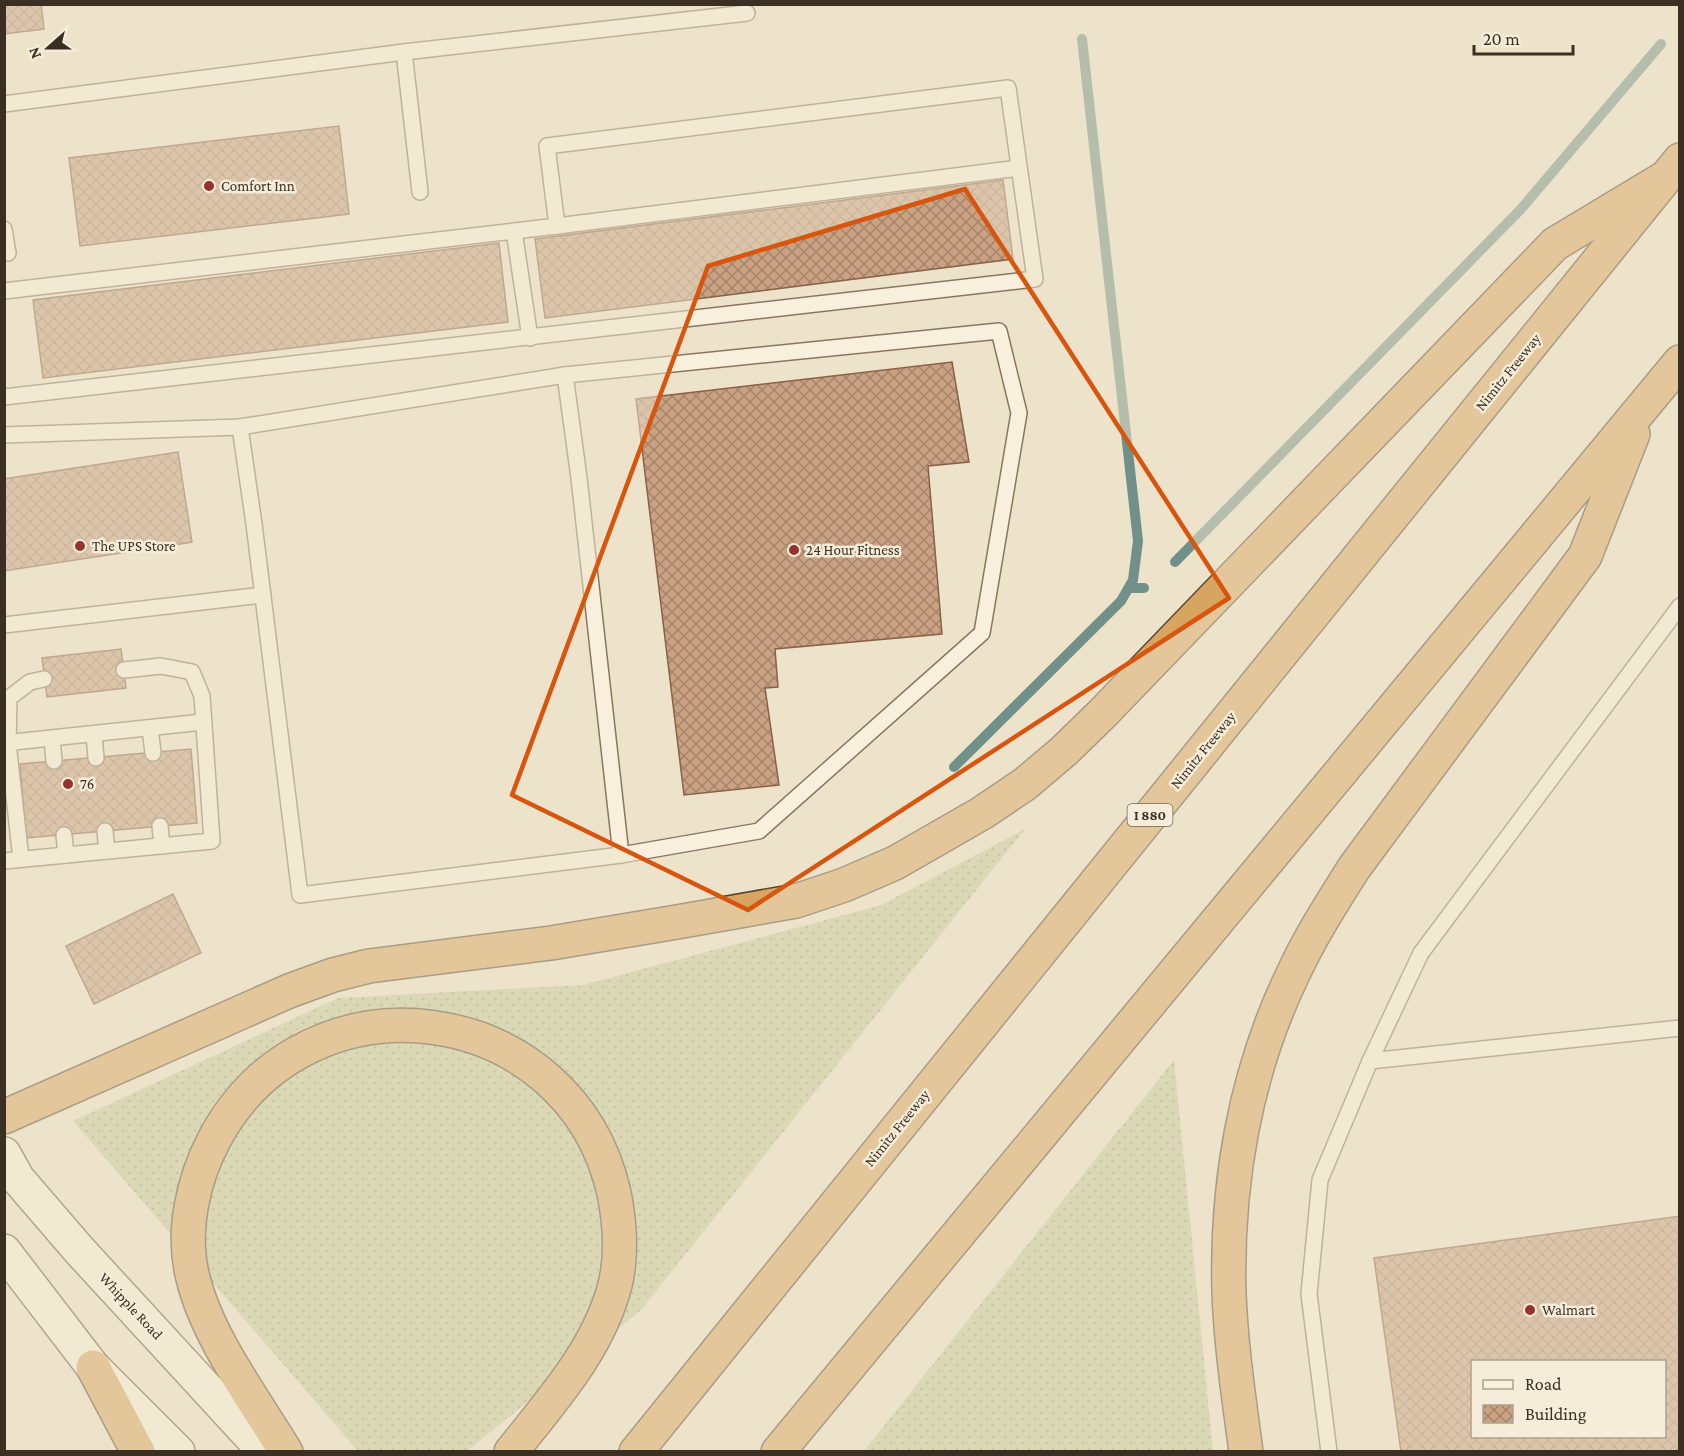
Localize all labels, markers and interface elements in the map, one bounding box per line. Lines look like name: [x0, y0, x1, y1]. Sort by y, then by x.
north arrow: [18, 18, 78, 78]
scale bar: [1474, 18, 1573, 56]
text: 20 m: [1483, 29, 1520, 49]
text: N: [25, 45, 44, 61]
place label: Comfort Inn: [221, 178, 295, 194]
marker: Comfort Inn: [202, 179, 216, 193]
street label: Nimitz Freeway: [1472, 330, 1545, 414]
place label: The UPS Store: [92, 538, 176, 554]
marker: The UPS Store: [73, 539, 87, 553]
place label: 24 Hour Fitness: [806, 542, 900, 558]
marker: 24 Hour Fitness: [787, 543, 801, 557]
street label: Nimitz Freeway: [1167, 708, 1240, 792]
place label: 76: [80, 776, 94, 792]
marker: 76: [61, 777, 75, 791]
road number: I 880: [1128, 804, 1172, 826]
street label: Nimitz Freeway: [861, 1086, 934, 1170]
street label: Whipple Road: [95, 1269, 166, 1343]
place label: Walmart: [1542, 1302, 1596, 1318]
marker: Walmart: [1523, 1303, 1537, 1317]
legend: [1471, 1360, 1666, 1438]
text: Road: [1525, 1374, 1562, 1394]
text: Building: [1525, 1404, 1587, 1424]

